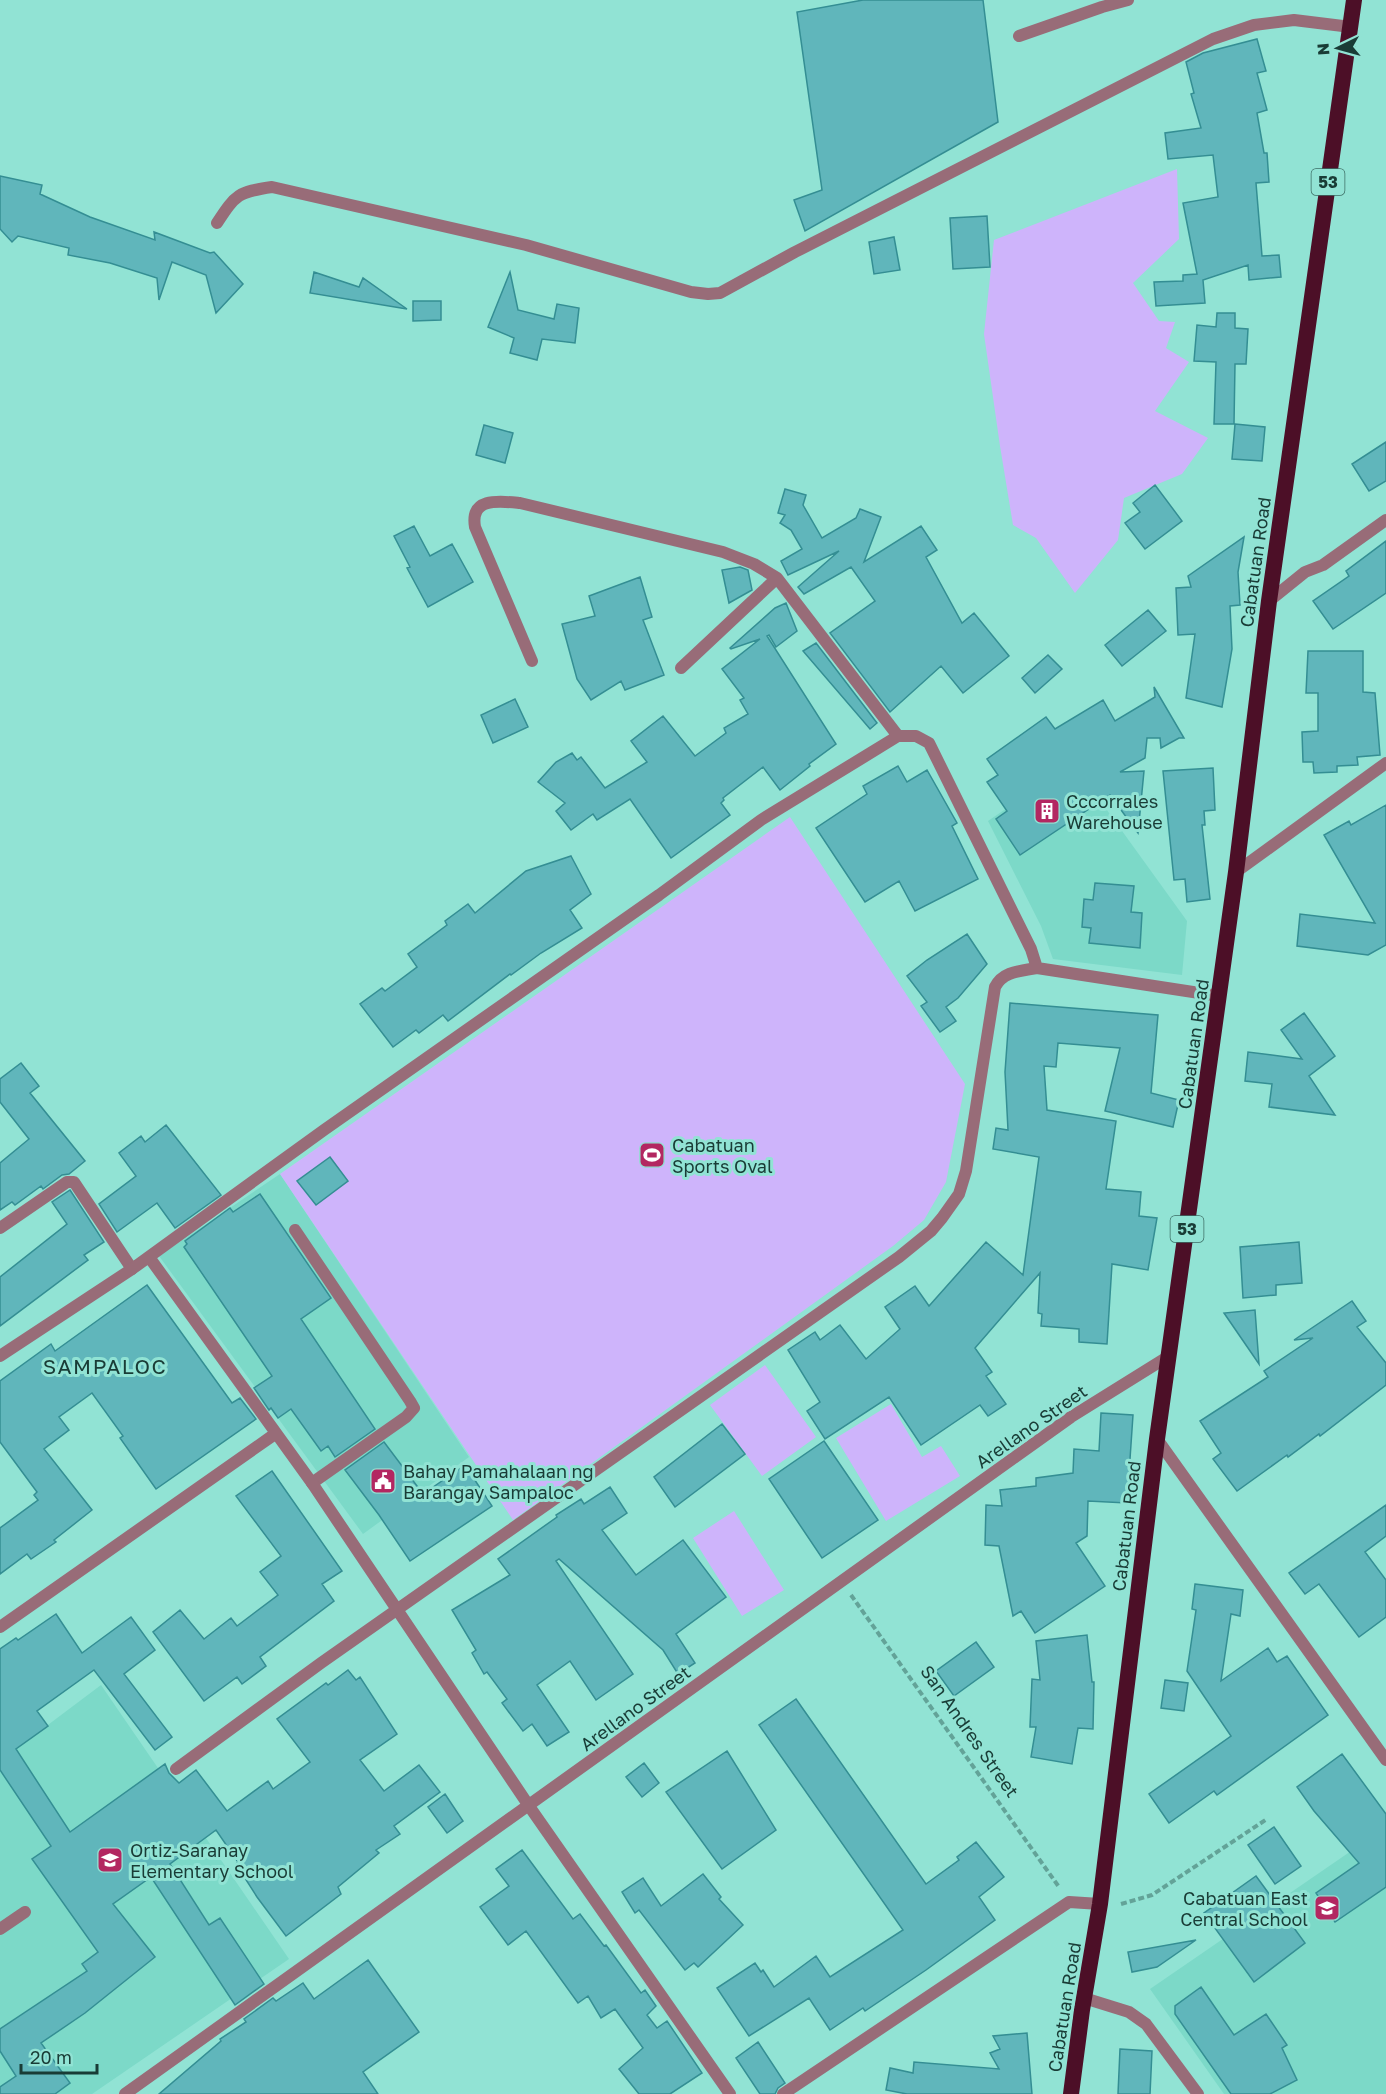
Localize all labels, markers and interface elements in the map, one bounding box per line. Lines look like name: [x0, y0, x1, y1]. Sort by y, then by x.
north arrow: [1308, 18, 1368, 78]
text: N: [1313, 42, 1334, 56]
road number: 53: [1312, 169, 1344, 195]
street label: Cabatuan Road: [1235, 495, 1275, 629]
place label: Cccorrales Warehouse: [1066, 790, 1163, 833]
building icon: Cccorrales Warehouse: [1032, 796, 1062, 826]
street label: Cabatuan Road: [1173, 977, 1213, 1111]
place label: Cabatuan Sports Oval: [672, 1134, 773, 1177]
sports icon: Cabatuan Sports Oval: [637, 1140, 667, 1170]
road number: 53: [1170, 1216, 1204, 1242]
district label: SAMPALOC: [43, 1353, 167, 1379]
street label: Arellano Street: [971, 1380, 1091, 1472]
street label: Cabatuan Road: [1107, 1459, 1145, 1593]
place label: Bahay Pamahalaan ng Barangay Sampaloc: [403, 1460, 594, 1503]
public building icon: Bahay Pamahalaan ng Barangay Sampaloc: [368, 1466, 398, 1496]
street label: Arellano Street: [576, 1661, 694, 1755]
street label: San Andres Street: [916, 1661, 1024, 1801]
place label: Ortiz-Saranay Elementary School: [130, 1839, 294, 1882]
school or university icon: Ortiz-Saranay Elementary School: [95, 1845, 125, 1875]
place label: Cabatuan East Central School: [1180, 1887, 1308, 1930]
school or university icon: Cabatuan East Central School: [1312, 1893, 1342, 1923]
street label: Cabatuan Road: [1043, 1940, 1085, 2074]
scale bar: [21, 2037, 98, 2075]
text: 20 m: [30, 2046, 72, 2068]

